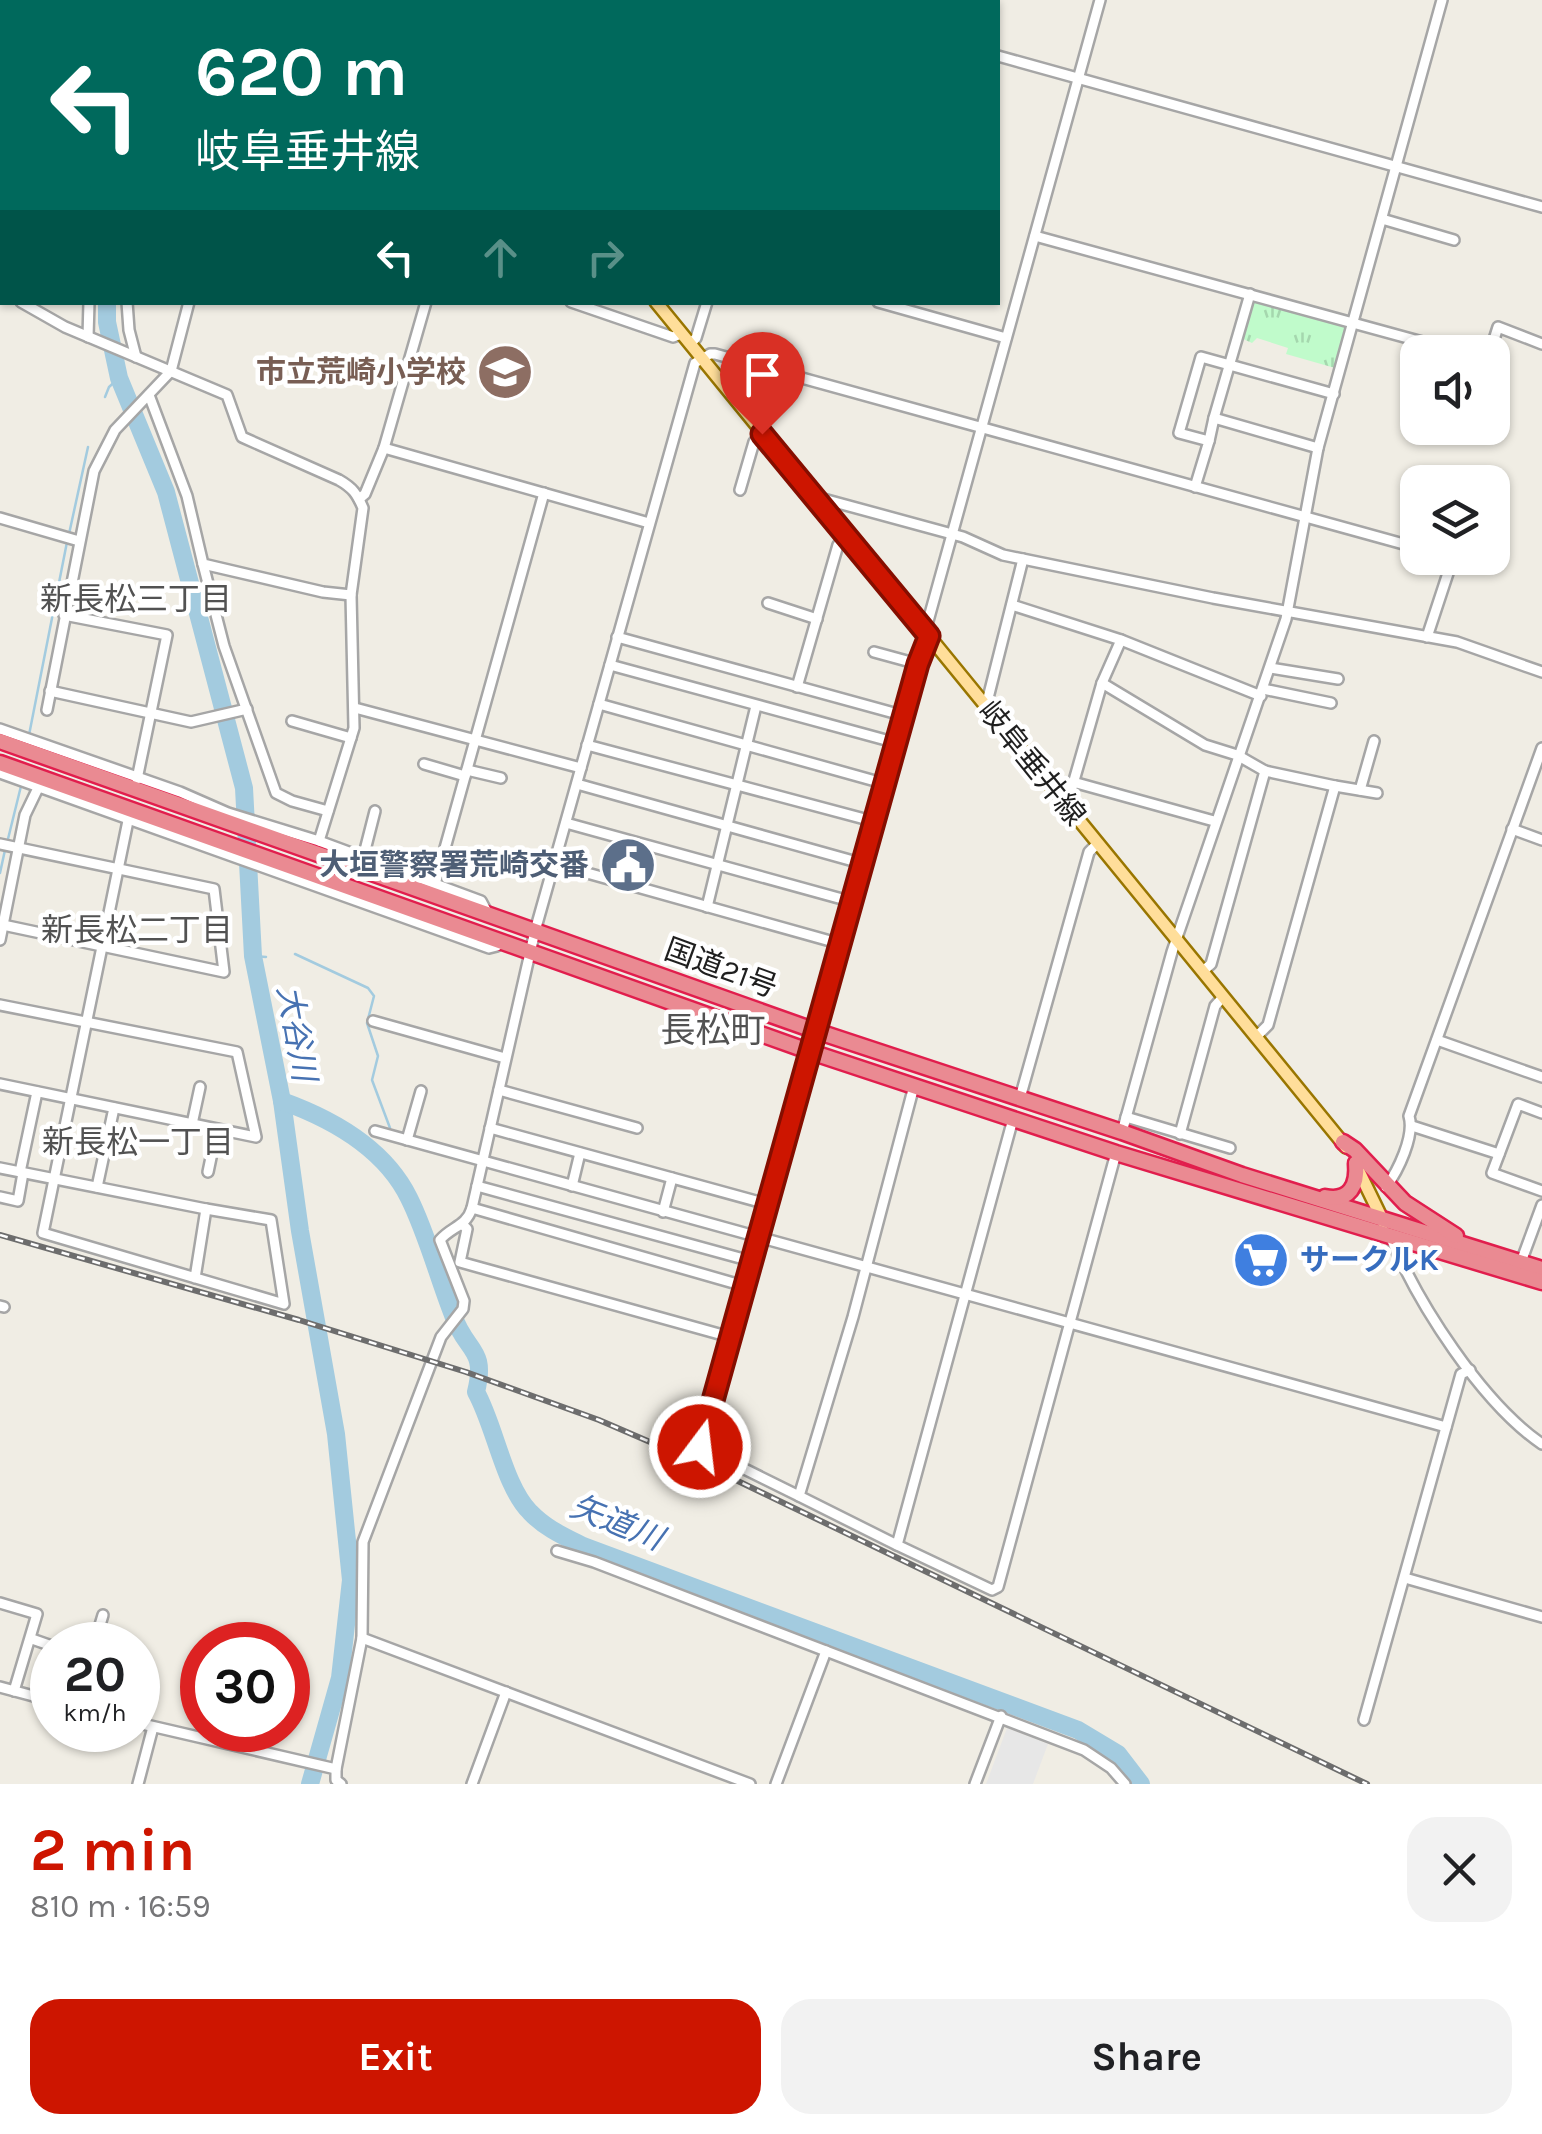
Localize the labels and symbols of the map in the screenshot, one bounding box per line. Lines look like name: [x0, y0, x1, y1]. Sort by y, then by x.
pin: [720, 332, 805, 435]
school or university icon: 市立荒崎小学校: [475, 342, 535, 402]
place label: 市立荒崎小学校: [256, 354, 466, 390]
district label: 新長松三丁目: [40, 581, 232, 618]
street label: 岐阜垂井線: [971, 693, 1093, 833]
public building icon: 大垣警察署荒崎交番: [598, 835, 658, 895]
place label: 大垣警察署荒崎交番: [319, 847, 589, 883]
district label: 新長松二丁目: [41, 912, 233, 949]
street label: 国道21号: [660, 931, 782, 1005]
water label: 大谷川: [270, 983, 324, 1087]
district label: 長松町: [660, 1010, 766, 1051]
district label: 新長松一丁目: [42, 1124, 234, 1161]
supermarket icon: サークルK: [1231, 1230, 1291, 1290]
place label: サークルK: [1300, 1242, 1439, 1278]
position arrow: [648, 1395, 752, 1499]
water label: 矢道川: [565, 1487, 671, 1559]
speed limit sign: 30: [180, 1622, 310, 1752]

